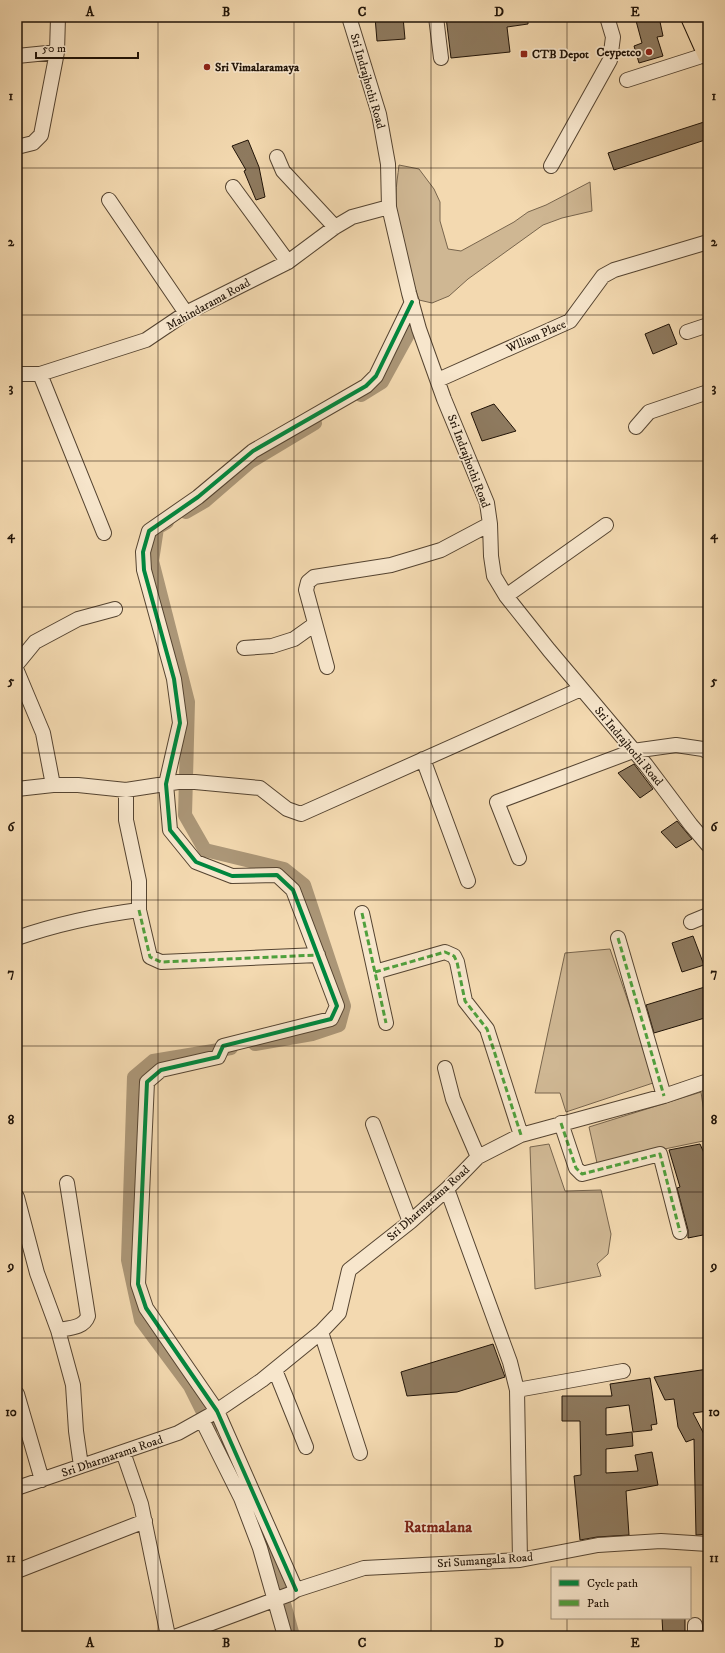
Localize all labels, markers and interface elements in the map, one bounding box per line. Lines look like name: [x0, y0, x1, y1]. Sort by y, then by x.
text: A: [85, 4, 95, 20]
text: B: [222, 4, 230, 20]
text: C: [358, 4, 367, 20]
text: D: [494, 4, 504, 20]
text: E: [630, 4, 640, 20]
street label: Sri Indrajhothi Road: [347, 32, 388, 131]
scale bar: [36, 34, 138, 60]
text: 50 m: [42, 41, 66, 56]
place label: Ceypetco: [597, 45, 641, 60]
place label: CTB Depot: [532, 47, 589, 62]
marker: Ceypetco: [644, 47, 654, 57]
marker: CTB Depot: [519, 49, 529, 59]
place label: Sri Vimalaramaya: [215, 60, 300, 75]
marker: Sri Vimalaramaya: [202, 62, 212, 72]
text: 1: [9, 88, 14, 104]
text: 1: [712, 88, 717, 104]
text: 2: [8, 234, 15, 250]
text: 2: [711, 234, 718, 250]
street label: Mahindarama Road: [164, 275, 253, 334]
street label: Wlliam Place: [503, 317, 568, 357]
text: 3: [9, 380, 14, 396]
text: 3: [712, 380, 717, 396]
street label: Sri Indrajhothi Road: [444, 412, 493, 510]
text: 4: [6, 527, 15, 544]
text: 4: [709, 527, 718, 544]
text: 5: [7, 673, 15, 689]
text: 5: [710, 673, 718, 689]
street label: Sri Indrajhothi Road: [591, 704, 666, 789]
text: 6: [8, 819, 16, 835]
text: 6: [711, 819, 719, 835]
text: 7: [8, 965, 15, 981]
text: 7: [711, 965, 718, 981]
text: 8: [8, 1112, 15, 1128]
text: 8: [711, 1112, 718, 1128]
street label: Sri Dharmarama Road: [384, 1162, 473, 1245]
text: 9: [7, 1258, 14, 1274]
text: 9: [710, 1258, 717, 1274]
text: 10: [5, 1404, 17, 1420]
text: 10: [708, 1404, 720, 1420]
street label: Sri Dharmarama Road: [59, 1432, 165, 1481]
district label: Ratmalana: [404, 1517, 473, 1537]
text: 11: [6, 1550, 16, 1566]
street label: Sri Sumangala Road: [437, 1550, 533, 1571]
text: 11: [709, 1550, 719, 1566]
legend: [551, 1567, 691, 1619]
text: Cycle path: [587, 1576, 639, 1591]
text: Path: [587, 1596, 610, 1611]
text: A: [85, 1635, 95, 1651]
text: B: [222, 1635, 230, 1651]
text: C: [358, 1635, 367, 1651]
text: D: [494, 1635, 504, 1651]
text: E: [630, 1635, 640, 1651]

